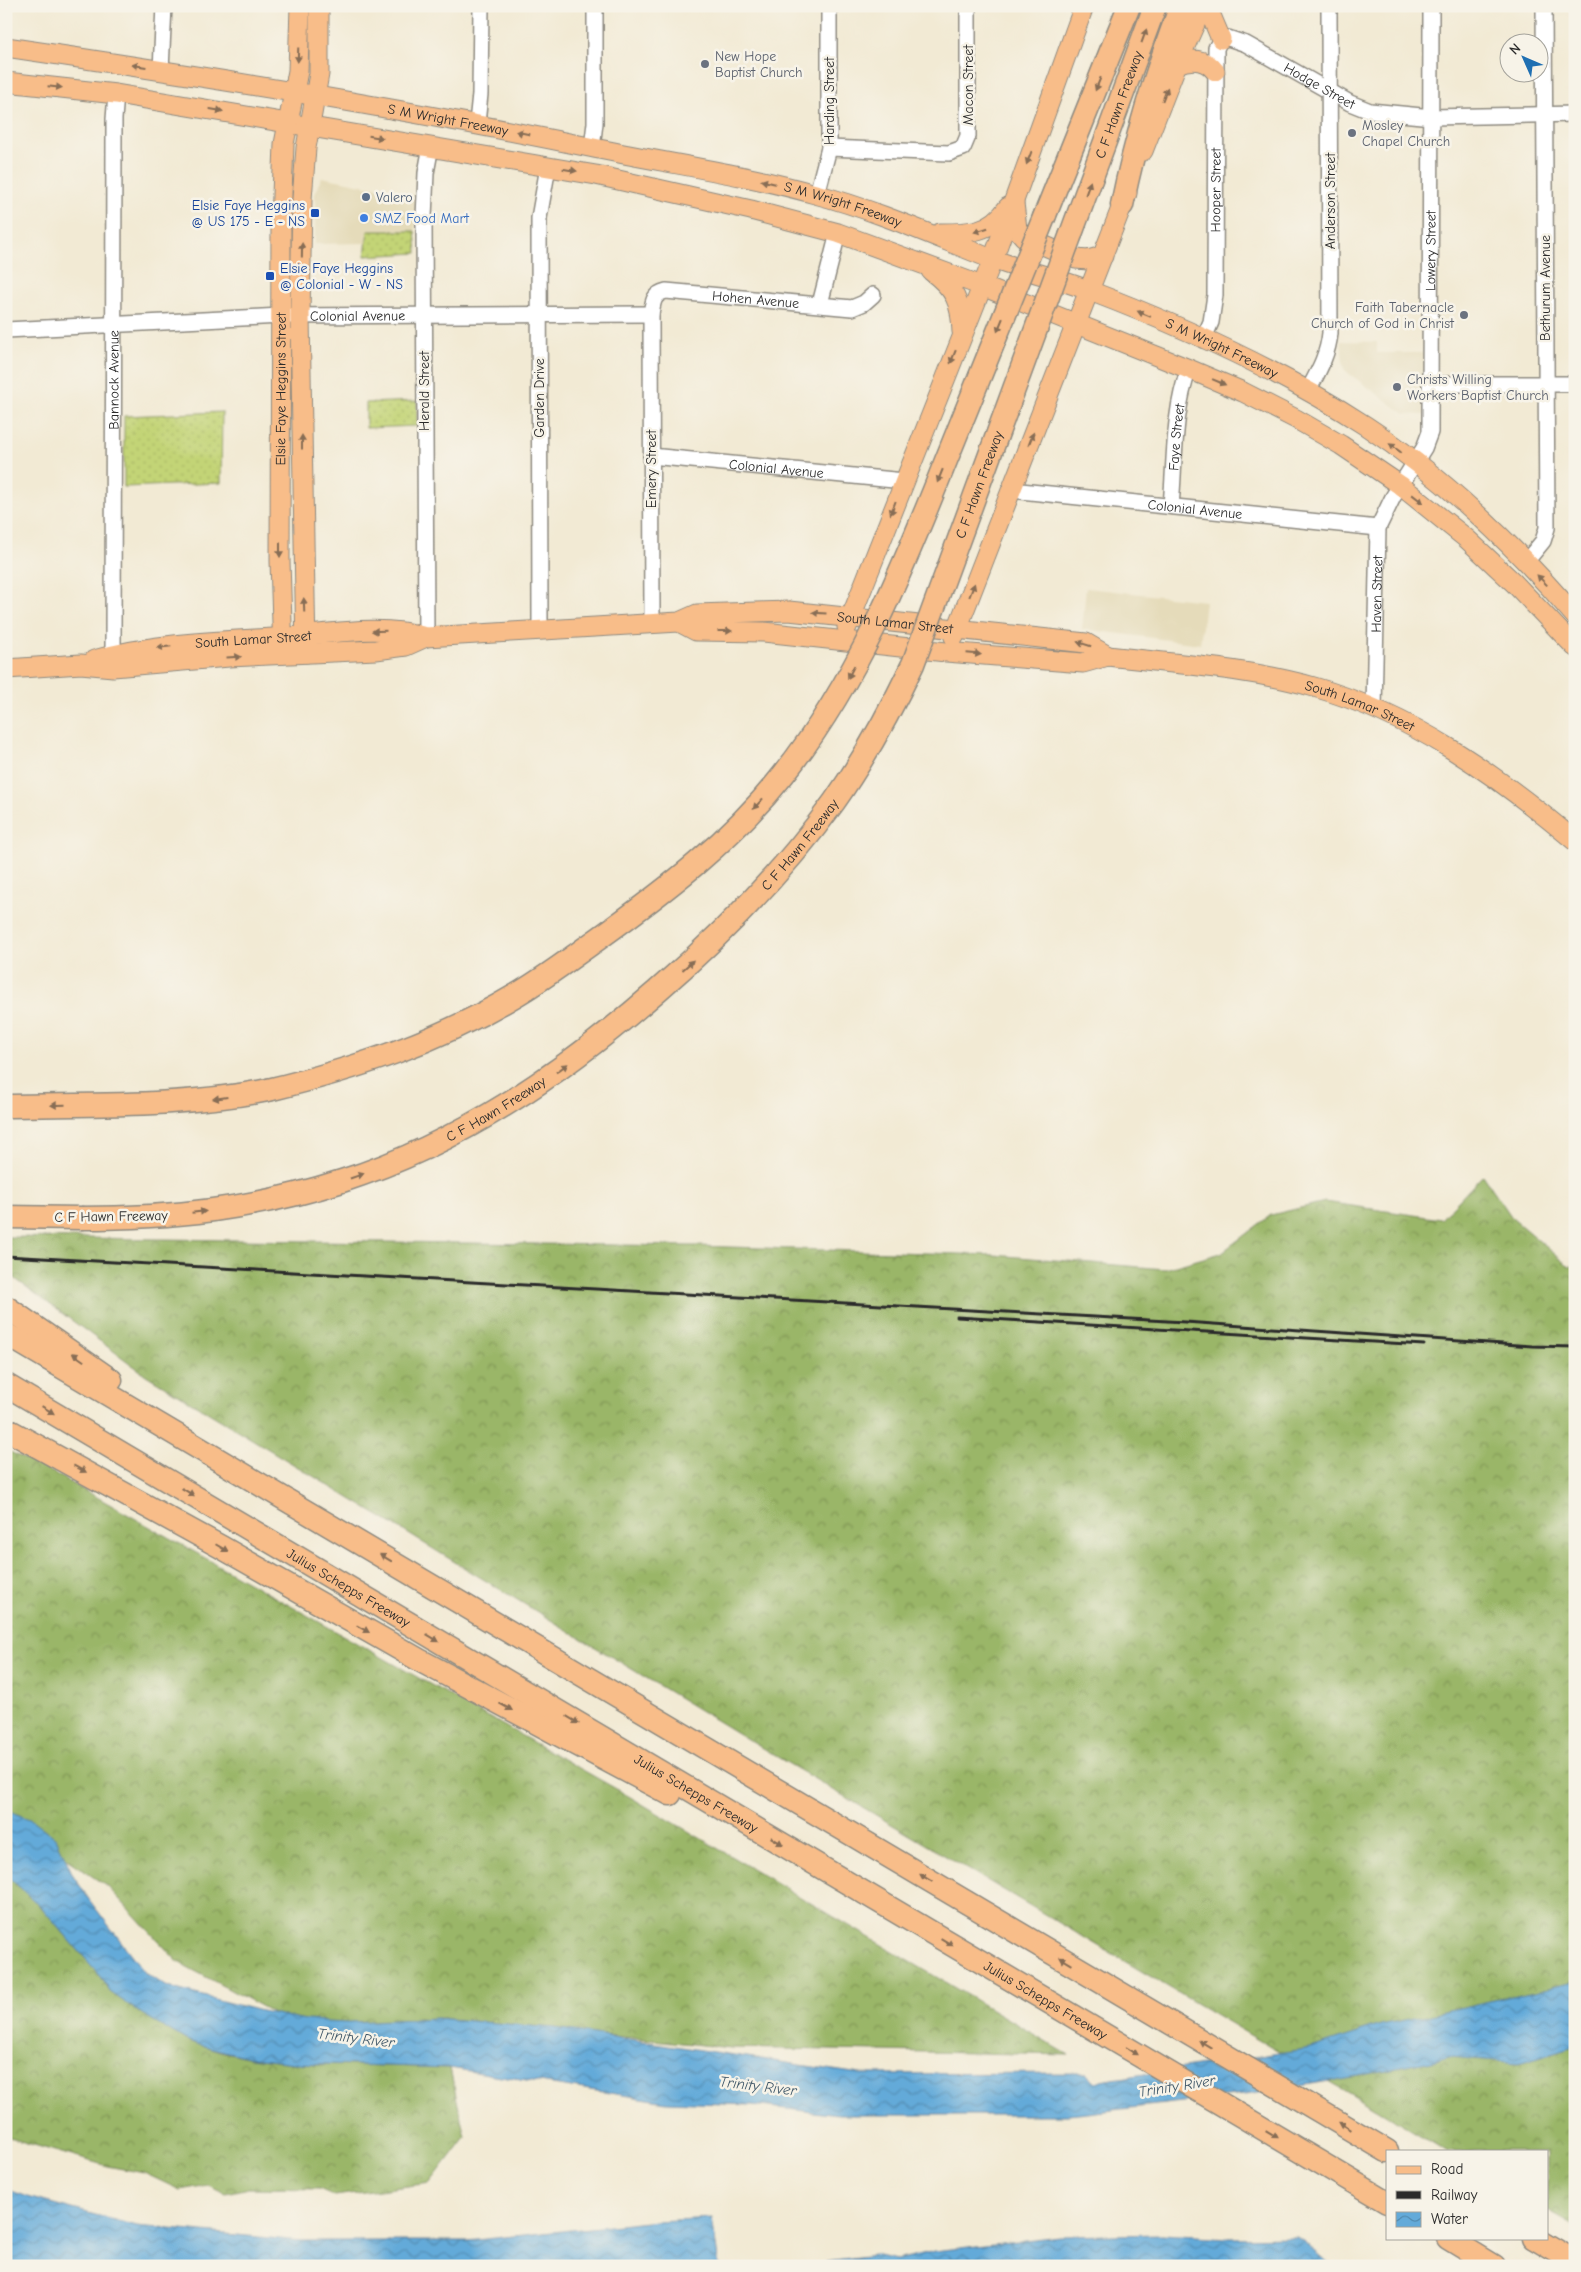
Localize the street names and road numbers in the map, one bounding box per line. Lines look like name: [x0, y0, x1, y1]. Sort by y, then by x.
street label: Macon Street: [960, 44, 977, 125]
street label: C F Hawn Freeway: [1092, 48, 1147, 161]
street label: Harding Street: [821, 56, 838, 145]
street label: Hodge Street: [1281, 59, 1358, 113]
street label: S M Wright Freeway: [386, 101, 510, 140]
street label: Hooper Street: [1207, 147, 1225, 232]
street label: Anderson Street: [1322, 152, 1339, 249]
street label: S M Wright Freeway: [782, 178, 905, 231]
street label: Lowery Street: [1422, 209, 1440, 291]
street label: Bethurum Avenue: [1537, 235, 1554, 341]
street label: Hohen Avenue: [711, 287, 800, 312]
street label: Colonial Avenue: [310, 307, 405, 325]
street label: Elsie Faye Heggins Street: [272, 312, 290, 466]
street label: S M Wright Freeway: [1163, 315, 1281, 383]
street label: Bannock Avenue: [105, 330, 123, 430]
street label: Herald Street: [416, 350, 433, 431]
street label: Garden Drive: [531, 358, 548, 438]
street label: Faye Street: [1165, 401, 1189, 471]
street label: C F Hawn Freeway: [952, 428, 1007, 541]
street label: Emery Street: [643, 429, 660, 508]
street label: Colonial Avenue: [728, 456, 824, 482]
street label: Colonial Avenue: [1147, 496, 1243, 523]
street label: Haven Street: [1368, 554, 1386, 633]
street label: South Lamar Street: [836, 608, 955, 638]
street label: South Lamar Street: [194, 627, 313, 652]
street label: South Lamar Street: [1303, 677, 1418, 736]
street label: C F Hawn Freeway: [758, 795, 843, 894]
street label: C F Hawn Freeway: [443, 1072, 550, 1146]
street label: C F Hawn Freeway: [54, 1207, 168, 1226]
street label: Julius Schepps Freeway: [283, 1545, 414, 1632]
street label: Julius Schepps Freeway: [631, 1751, 762, 1837]
street label: Julius Schepps Freeway: [980, 1957, 1111, 2044]

